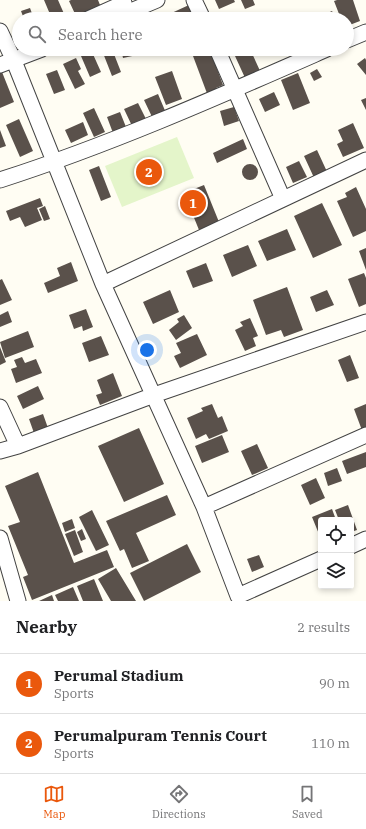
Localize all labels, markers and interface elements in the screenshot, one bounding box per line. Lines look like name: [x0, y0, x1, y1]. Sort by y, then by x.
search box: [12, 12, 354, 56]
icon: search: [26, 23, 48, 45]
text: Search here: [58, 25, 143, 44]
pin: 2: [136, 157, 162, 187]
pin: 1: [180, 188, 206, 218]
your location: [137, 340, 157, 360]
map controls: [318, 517, 354, 589]
button: locate: [318, 517, 354, 553]
button: layers: [318, 553, 354, 589]
text: Nearby: [16, 616, 77, 638]
text: 2 results: [297, 619, 350, 636]
text: Perumal Stadium: [54, 666, 183, 685]
text: 1: [25, 675, 33, 692]
text: 90 m: [319, 675, 350, 692]
text: Sports: [54, 685, 94, 702]
text: Perumalpuram Tennis Court: [54, 726, 267, 745]
text: 2: [25, 735, 33, 752]
text: 110 m: [311, 735, 350, 752]
text: Sports: [54, 745, 94, 762]
tab: Map: [43, 783, 66, 821]
tab: Directions: [152, 783, 206, 821]
tab: Saved: [292, 783, 323, 821]

